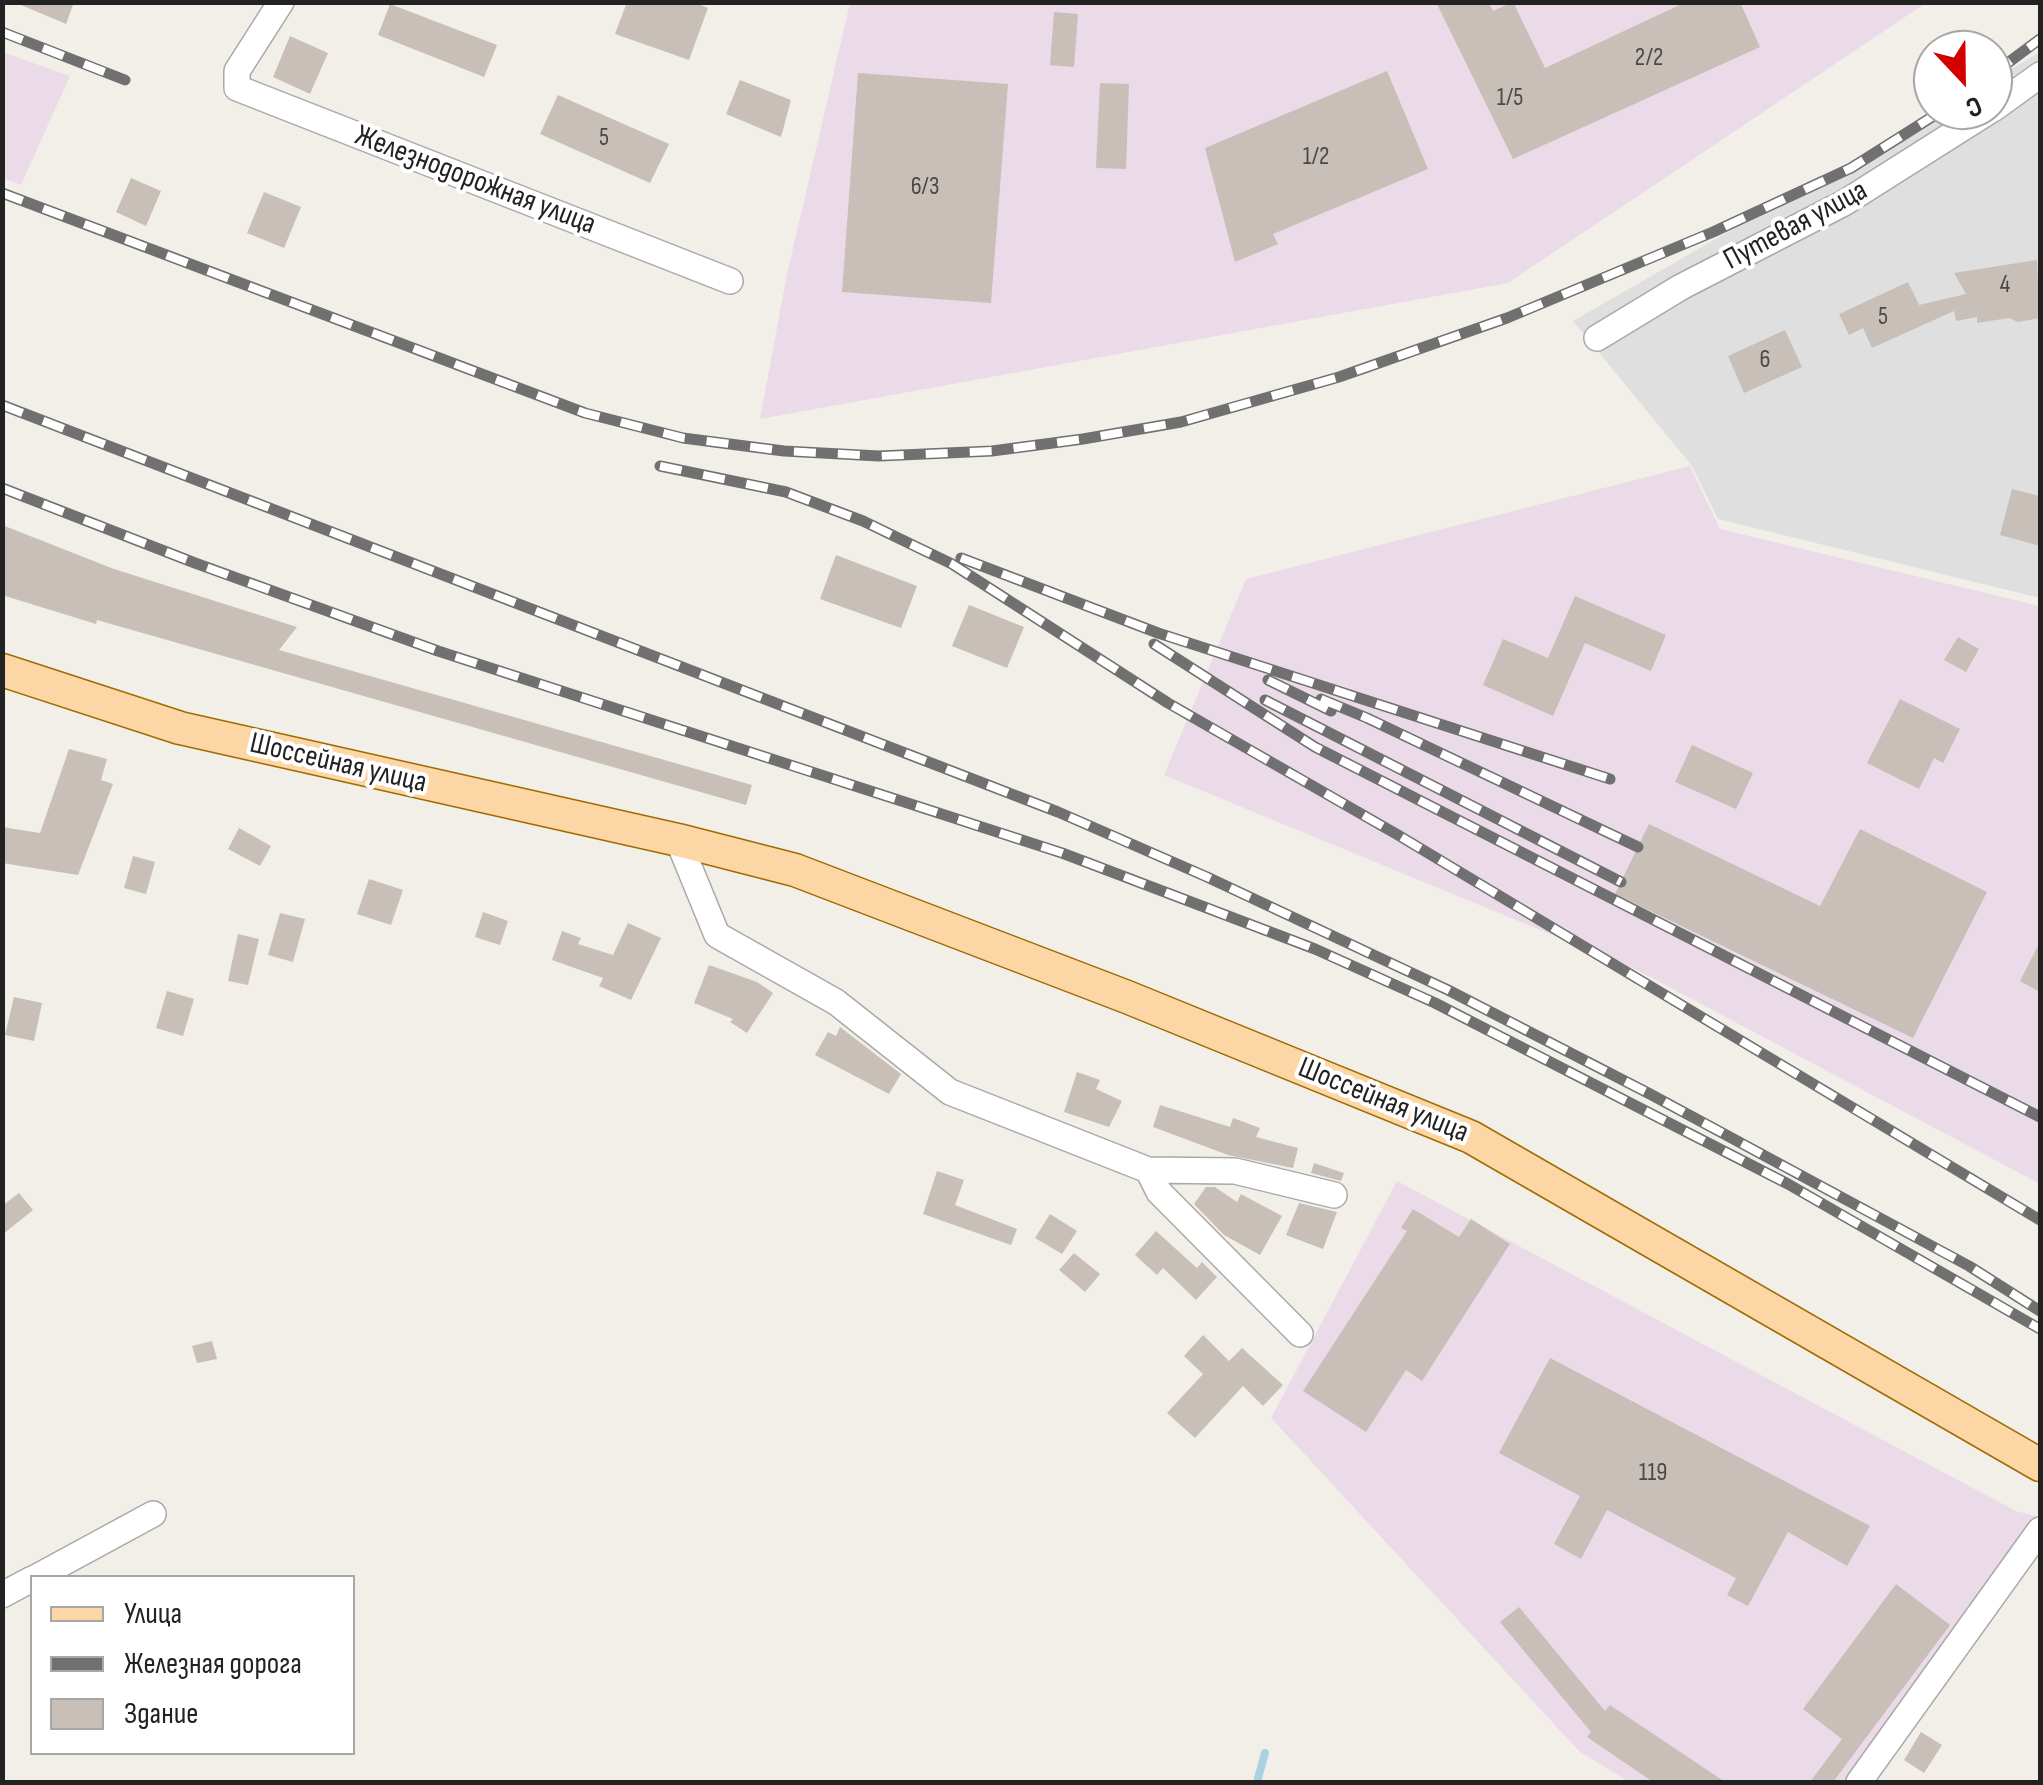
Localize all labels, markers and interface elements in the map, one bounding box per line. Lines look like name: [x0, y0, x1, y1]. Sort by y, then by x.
north arrow: [1913, 30, 2013, 130]
house number: 2/2: [1635, 44, 1663, 74]
house number: 1/5: [1497, 84, 1523, 114]
text: С: [1961, 88, 1987, 124]
street label: Железнодорожная улица: [350, 119, 600, 243]
house number: 5: [599, 124, 609, 154]
house number: 1/2: [1303, 143, 1329, 173]
house number: 6/3: [911, 173, 939, 203]
street label: Путевая улица: [1718, 173, 1874, 279]
house number: 4: [2000, 271, 2010, 301]
house number: 5: [1878, 303, 1888, 333]
house number: 6: [1760, 346, 1770, 376]
street label: Шоссейная улица: [246, 726, 430, 802]
street label: Шоссейная улица: [1293, 1051, 1473, 1151]
house number: 119: [1639, 1459, 1667, 1489]
legend: [30, 1575, 355, 1755]
text: Улица: [124, 1596, 182, 1632]
text: Железная дорога: [124, 1646, 302, 1682]
text: Здание: [124, 1696, 198, 1732]

